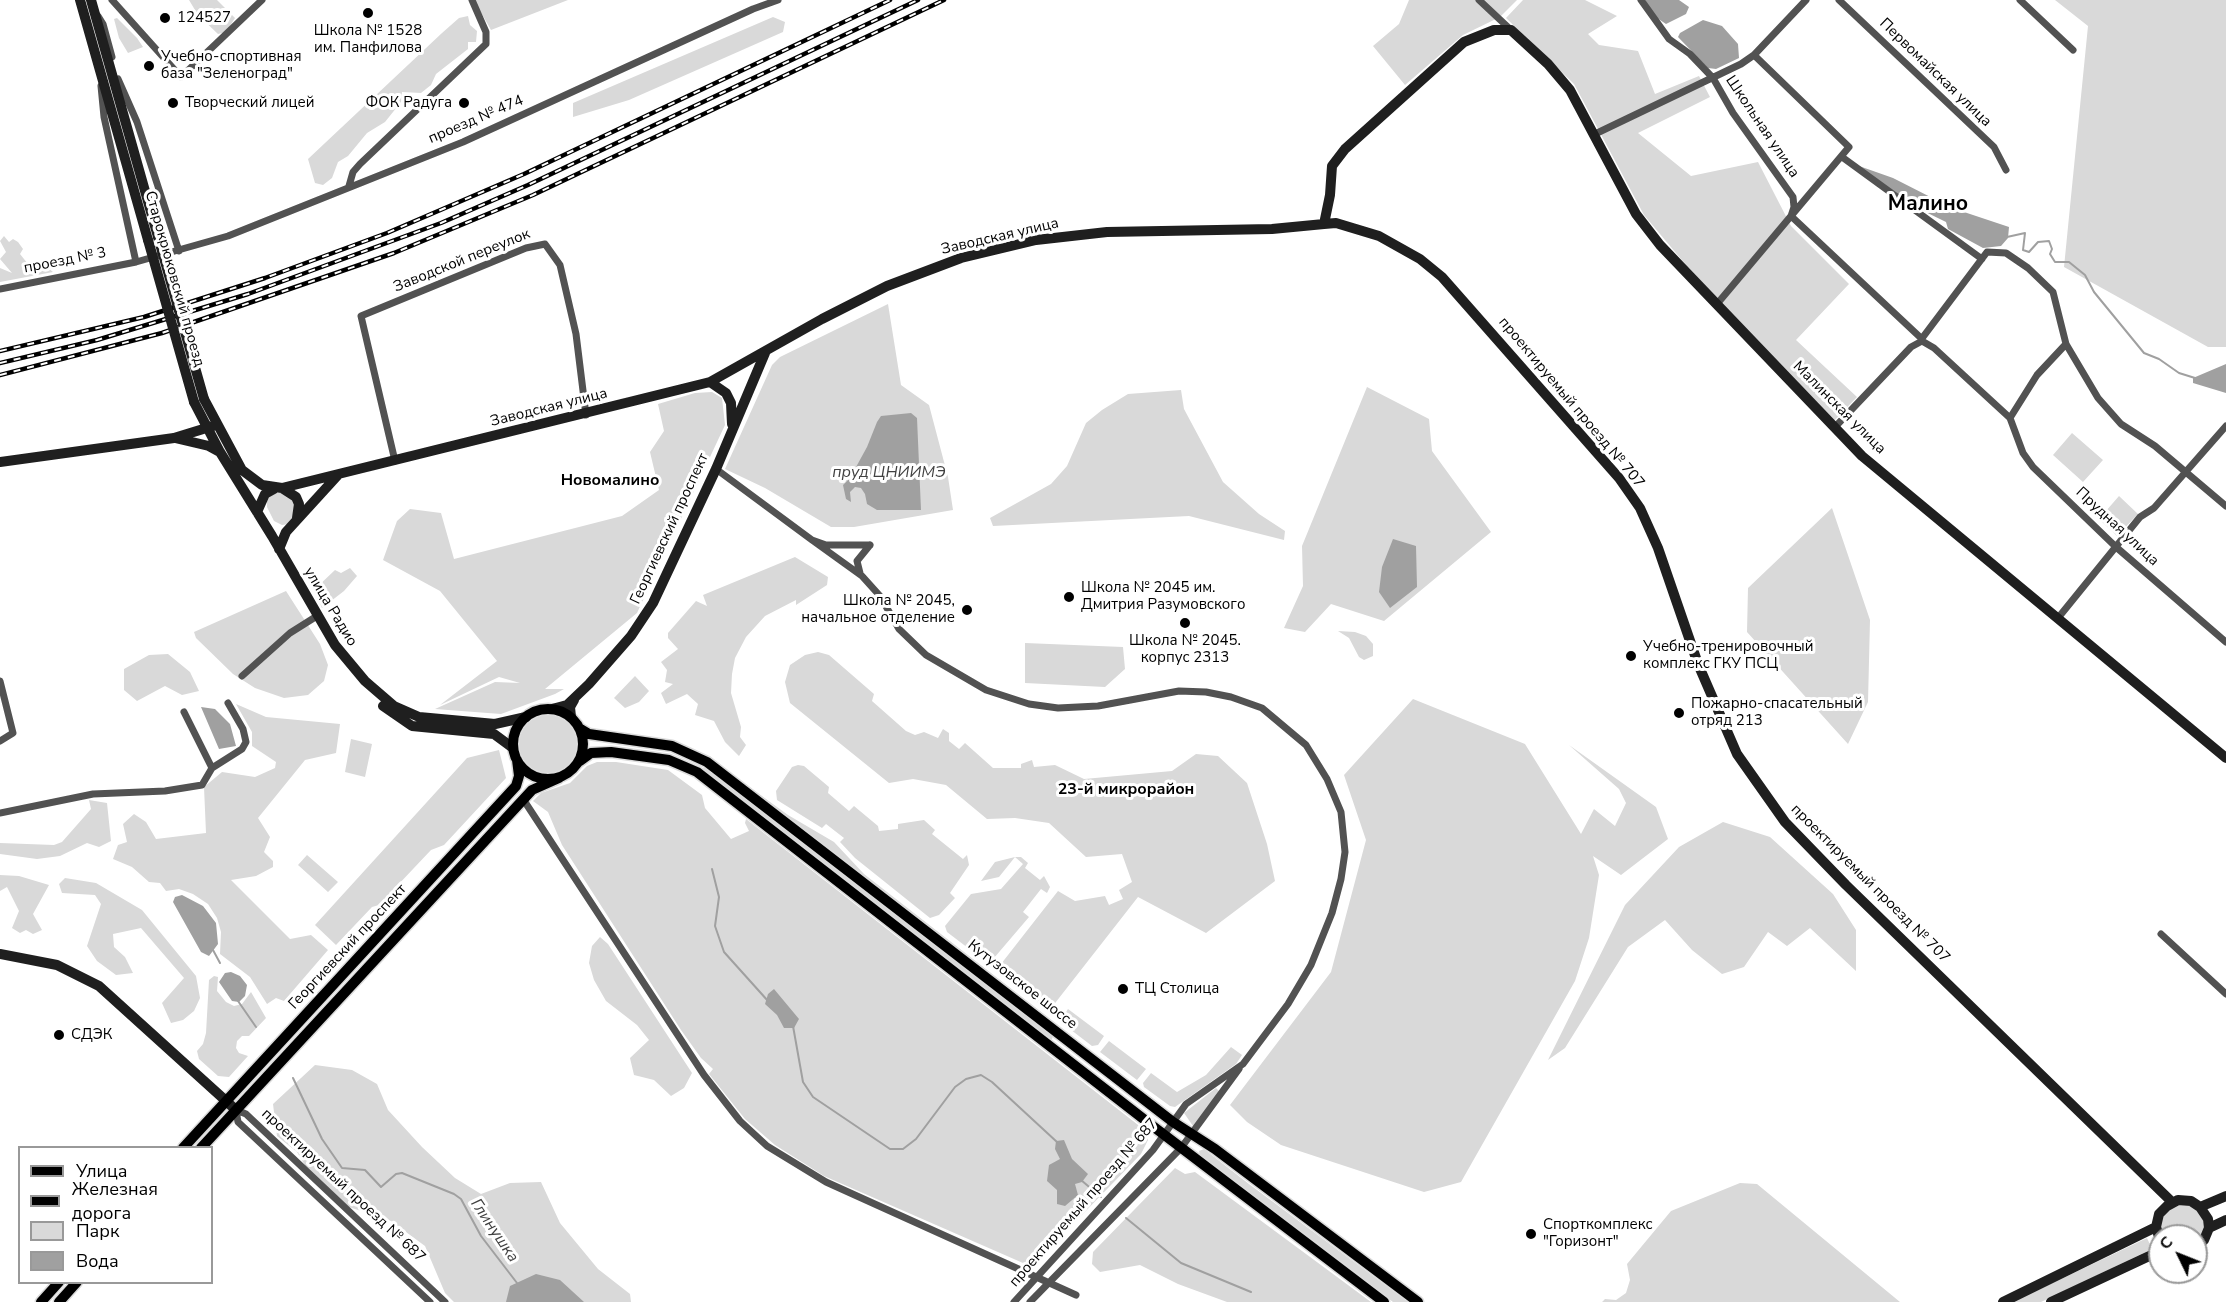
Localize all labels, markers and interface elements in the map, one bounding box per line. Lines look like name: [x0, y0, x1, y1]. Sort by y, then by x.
marker: Школа № 1528 им. Панфилова: [361, 6, 375, 20]
place label: 124527: [177, 9, 231, 27]
marker: 124527: [158, 11, 172, 25]
street label: Первомайская улица: [1875, 15, 1995, 131]
place label: Школа № 1528 им. Панфилова: [314, 22, 422, 57]
place label: Учебно-спортивная база "Зеленоград": [161, 48, 301, 83]
marker: Учебно-спортивная база "Зеленоград": [142, 59, 156, 73]
street label: Школьная улица: [1721, 72, 1803, 182]
street label: проезд № 474: [426, 92, 526, 148]
place label: Творческий лицей: [185, 94, 314, 112]
place label: ФОК Радуга: [366, 94, 452, 112]
marker: Творческий лицей: [166, 96, 180, 110]
marker: ФОК Радуга: [457, 96, 471, 110]
street label: Старокрюковский проезд: [140, 189, 208, 369]
district label: Малино: [1888, 192, 1968, 218]
street label: Заводская улица: [939, 215, 1061, 259]
street label: Заводской переулок: [391, 225, 533, 297]
street label: проезд № 3: [22, 244, 108, 278]
street label: проектируемый проезд № 707: [1494, 314, 1648, 492]
street label: Малинская улица: [1789, 358, 1889, 458]
street label: Заводская улица: [489, 385, 609, 431]
street label: Георгиевский проспект: [627, 451, 713, 607]
water label: пруд ЦНИИМЭ: [832, 463, 946, 483]
district label: Новомалино: [561, 471, 659, 491]
street label: Прудная улица: [2072, 484, 2162, 570]
street label: улица Радио: [299, 564, 361, 650]
place label: Школа № 2045 им. Дмитрия Разумовского: [1081, 579, 1245, 614]
marker: Школа № 2045 им. Дмитрия Разумовского: [1062, 590, 1076, 604]
place label: Школа № 2045, начальное отделение: [801, 592, 955, 627]
marker: Школа № 2045, начальное отделение: [960, 603, 974, 617]
marker: Школа № 2045. корпус 2313: [1178, 616, 1192, 630]
place label: Школа № 2045. корпус 2313: [1129, 632, 1241, 667]
place label: Учебно-тренировочный комплекс ГКУ ПСЦ: [1643, 638, 1814, 673]
marker: Учебно-тренировочный комплекс ГКУ ПСЦ: [1624, 649, 1638, 663]
place label: Пожарно-спасательный отряд 213: [1691, 695, 1863, 730]
marker: Пожарно-спасательный отряд 213: [1672, 706, 1686, 720]
district label: 23-й микрорайон: [1058, 780, 1194, 800]
street label: проектируемый проезд № 707: [1787, 801, 1953, 967]
street label: Георгиевский проспект: [285, 881, 411, 1013]
street label: Кутузовское шоссе: [964, 937, 1080, 1033]
place label: ТЦ Столица: [1135, 980, 1219, 998]
marker: ТЦ Столица: [1116, 982, 1130, 996]
place label: СДЭК: [71, 1026, 112, 1044]
marker: СДЭК: [52, 1028, 66, 1042]
street label: проектируемый проезд № 687: [257, 1105, 429, 1267]
street label: проектируемый проезд № 687: [1006, 1115, 1162, 1291]
legend: [18, 1146, 213, 1284]
text: Улица: [76, 1159, 127, 1183]
text: Железная дорога: [72, 1177, 158, 1225]
water label: Глинушка: [466, 1196, 522, 1266]
place label: Спорткомплекс "Горизонт": [1543, 1216, 1653, 1251]
text: Парк: [76, 1219, 119, 1243]
north arrow: [2148, 1224, 2208, 1284]
marker: Спорткомплекс "Горизонт": [1524, 1227, 1538, 1241]
text: С: [2155, 1232, 2178, 1255]
text: Вода: [76, 1249, 119, 1273]

